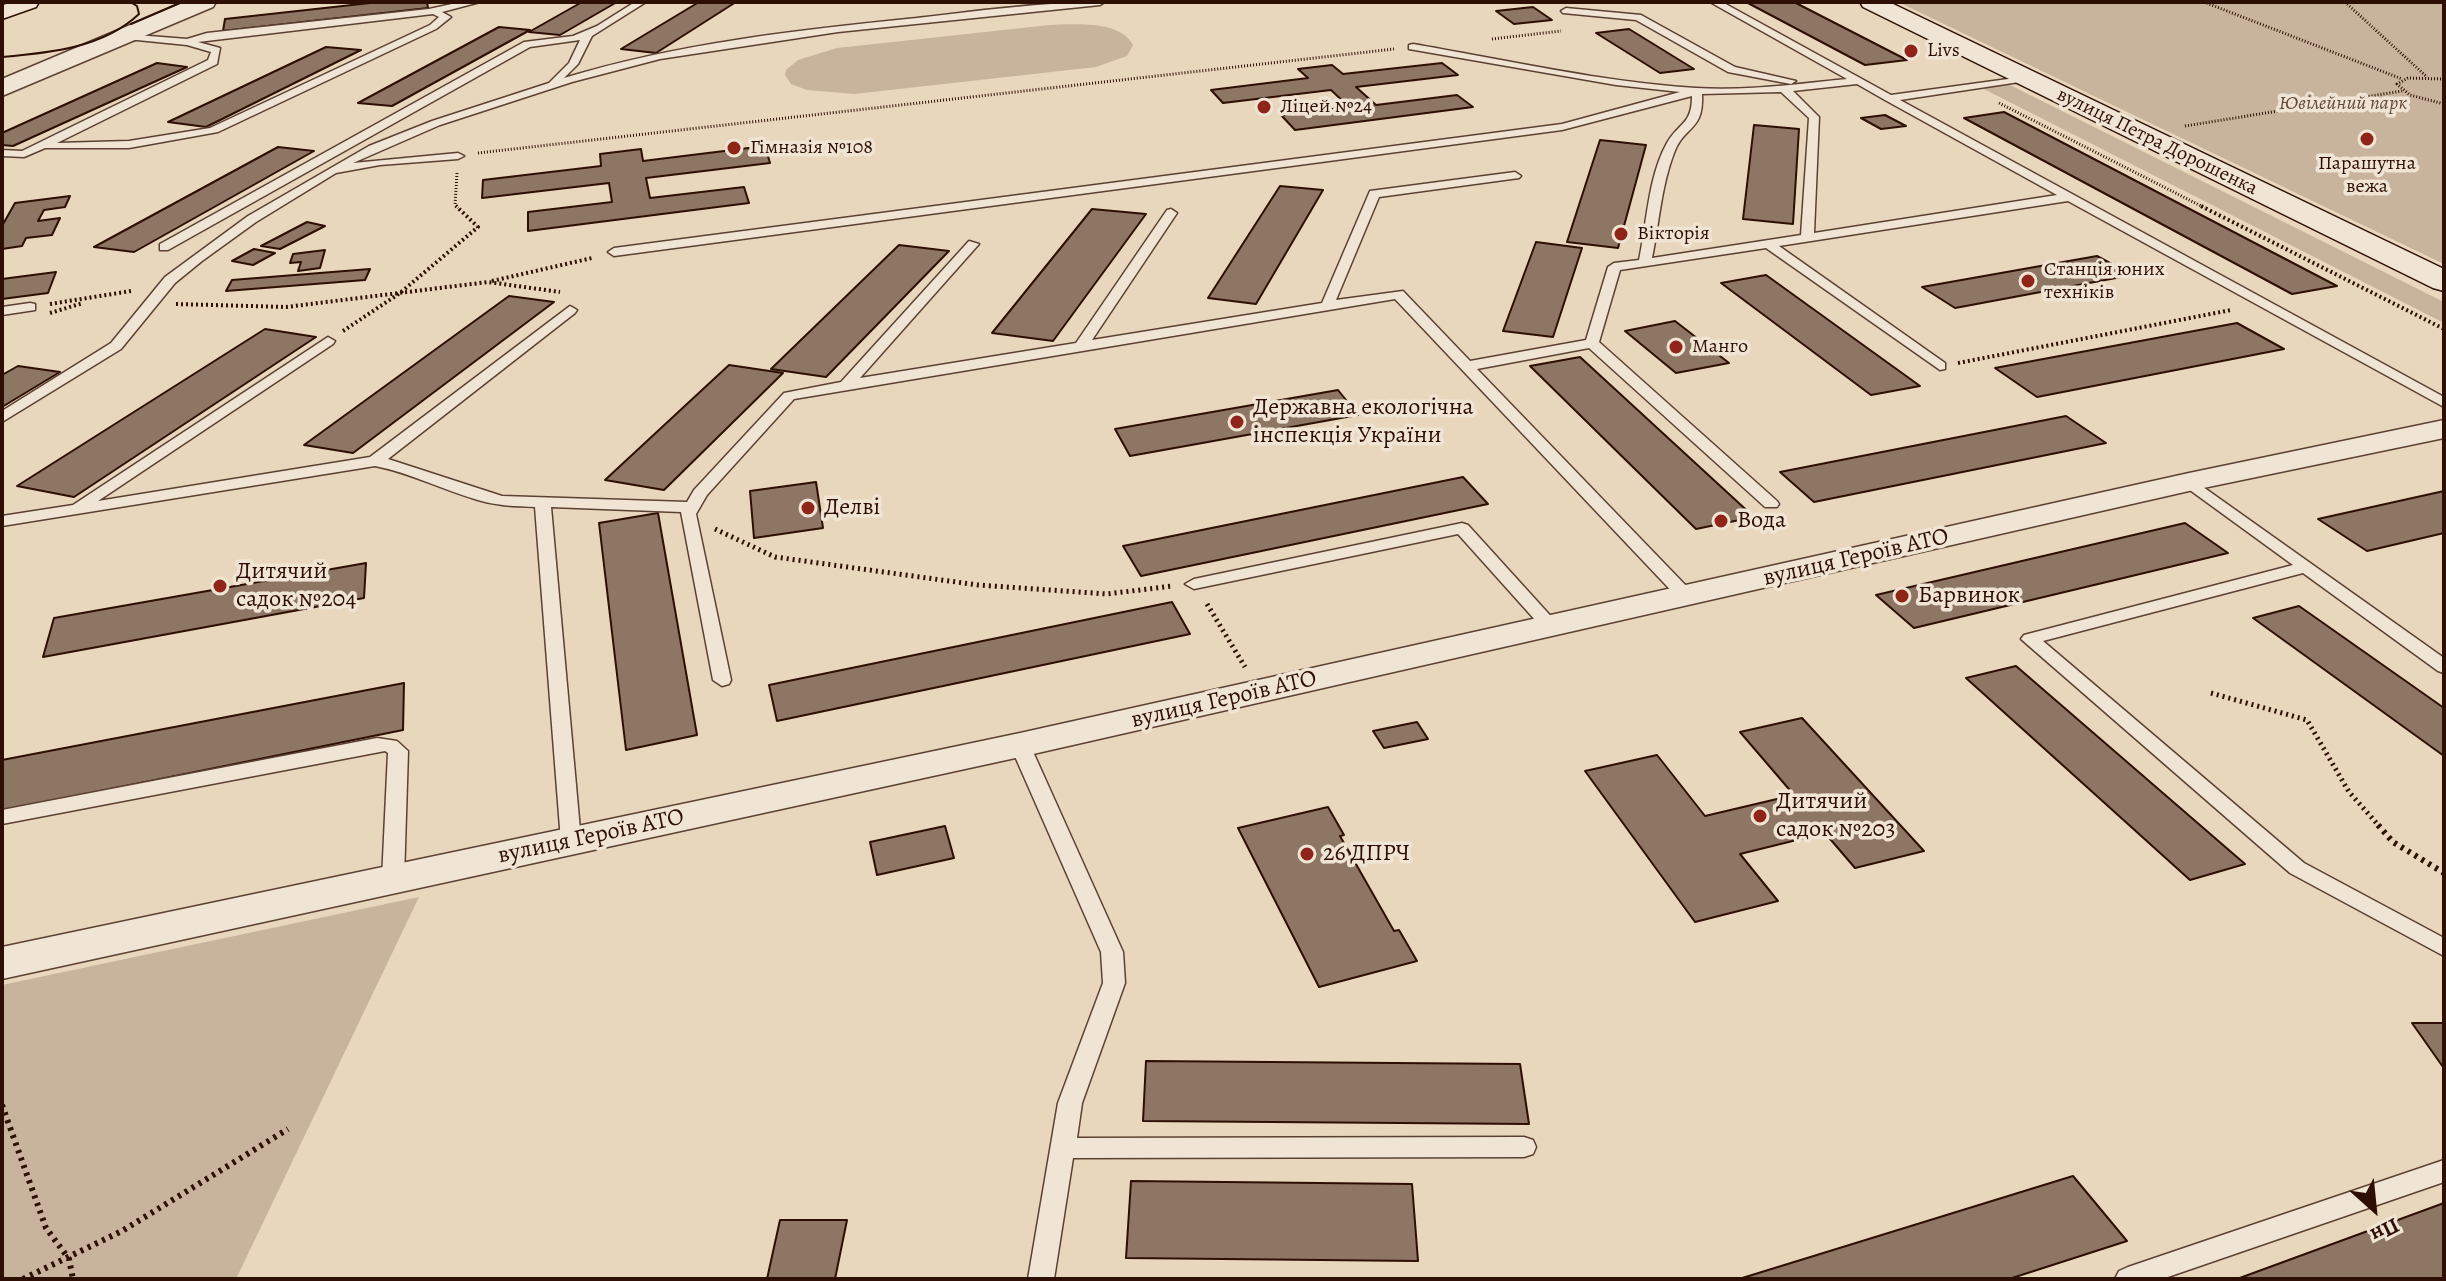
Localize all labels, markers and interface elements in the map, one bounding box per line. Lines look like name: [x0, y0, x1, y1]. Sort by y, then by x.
place label: Livs: [1927, 39, 1960, 63]
marker: Livs: [1902, 42, 1920, 60]
street label: вулиця Петра Дорошенка: [2053, 83, 2261, 201]
park label: Ювілейний парк: [2279, 92, 2407, 116]
place label: Ліцей №24: [1280, 95, 1372, 119]
marker: Ліцей №24: [1255, 98, 1273, 116]
marker: Парашутна вежа: [2358, 130, 2376, 148]
place label: Гімназія №108: [750, 136, 873, 160]
marker: Гімназія №108: [725, 139, 743, 157]
place label: Парашутна вежа: [2318, 152, 2416, 199]
place label: Вікторія: [1637, 222, 1710, 246]
marker: Вікторія: [1612, 225, 1630, 243]
place label: Станція юних техніків: [2044, 258, 2164, 305]
marker: Станція юних техніків: [2019, 272, 2037, 290]
place label: Манго: [1692, 335, 1748, 359]
marker: Манго: [1667, 338, 1685, 356]
place label: Державна екологічна інспекція України: [1253, 394, 1474, 450]
marker: Державна екологічна інспекція України: [1228, 413, 1246, 431]
place label: Делві: [824, 494, 880, 522]
marker: Делві: [799, 499, 817, 517]
place label: Вода: [1737, 507, 1786, 535]
marker: Вода: [1712, 512, 1730, 530]
street label: вулиця Героїв АТО: [1760, 523, 1952, 593]
place label: Дитячий садок №204: [236, 558, 356, 614]
marker: Дитячий садок №204: [211, 577, 229, 595]
place label: Барвинок: [1918, 582, 2020, 610]
marker: Барвинок: [1893, 587, 1911, 605]
street label: вулиця Героїв АТО: [1128, 665, 1320, 735]
place label: Дитячий садок №203: [1776, 788, 1895, 844]
street label: вулиця Героїв АТО: [495, 803, 687, 871]
marker: Дитячий садок №203: [1751, 807, 1769, 825]
place label: 26 ДПРЧ: [1323, 840, 1410, 868]
marker: 26 ДПРЧ: [1298, 845, 1316, 863]
north arrow: [2334, 1169, 2414, 1249]
text: Пн: [2365, 1210, 2405, 1250]

